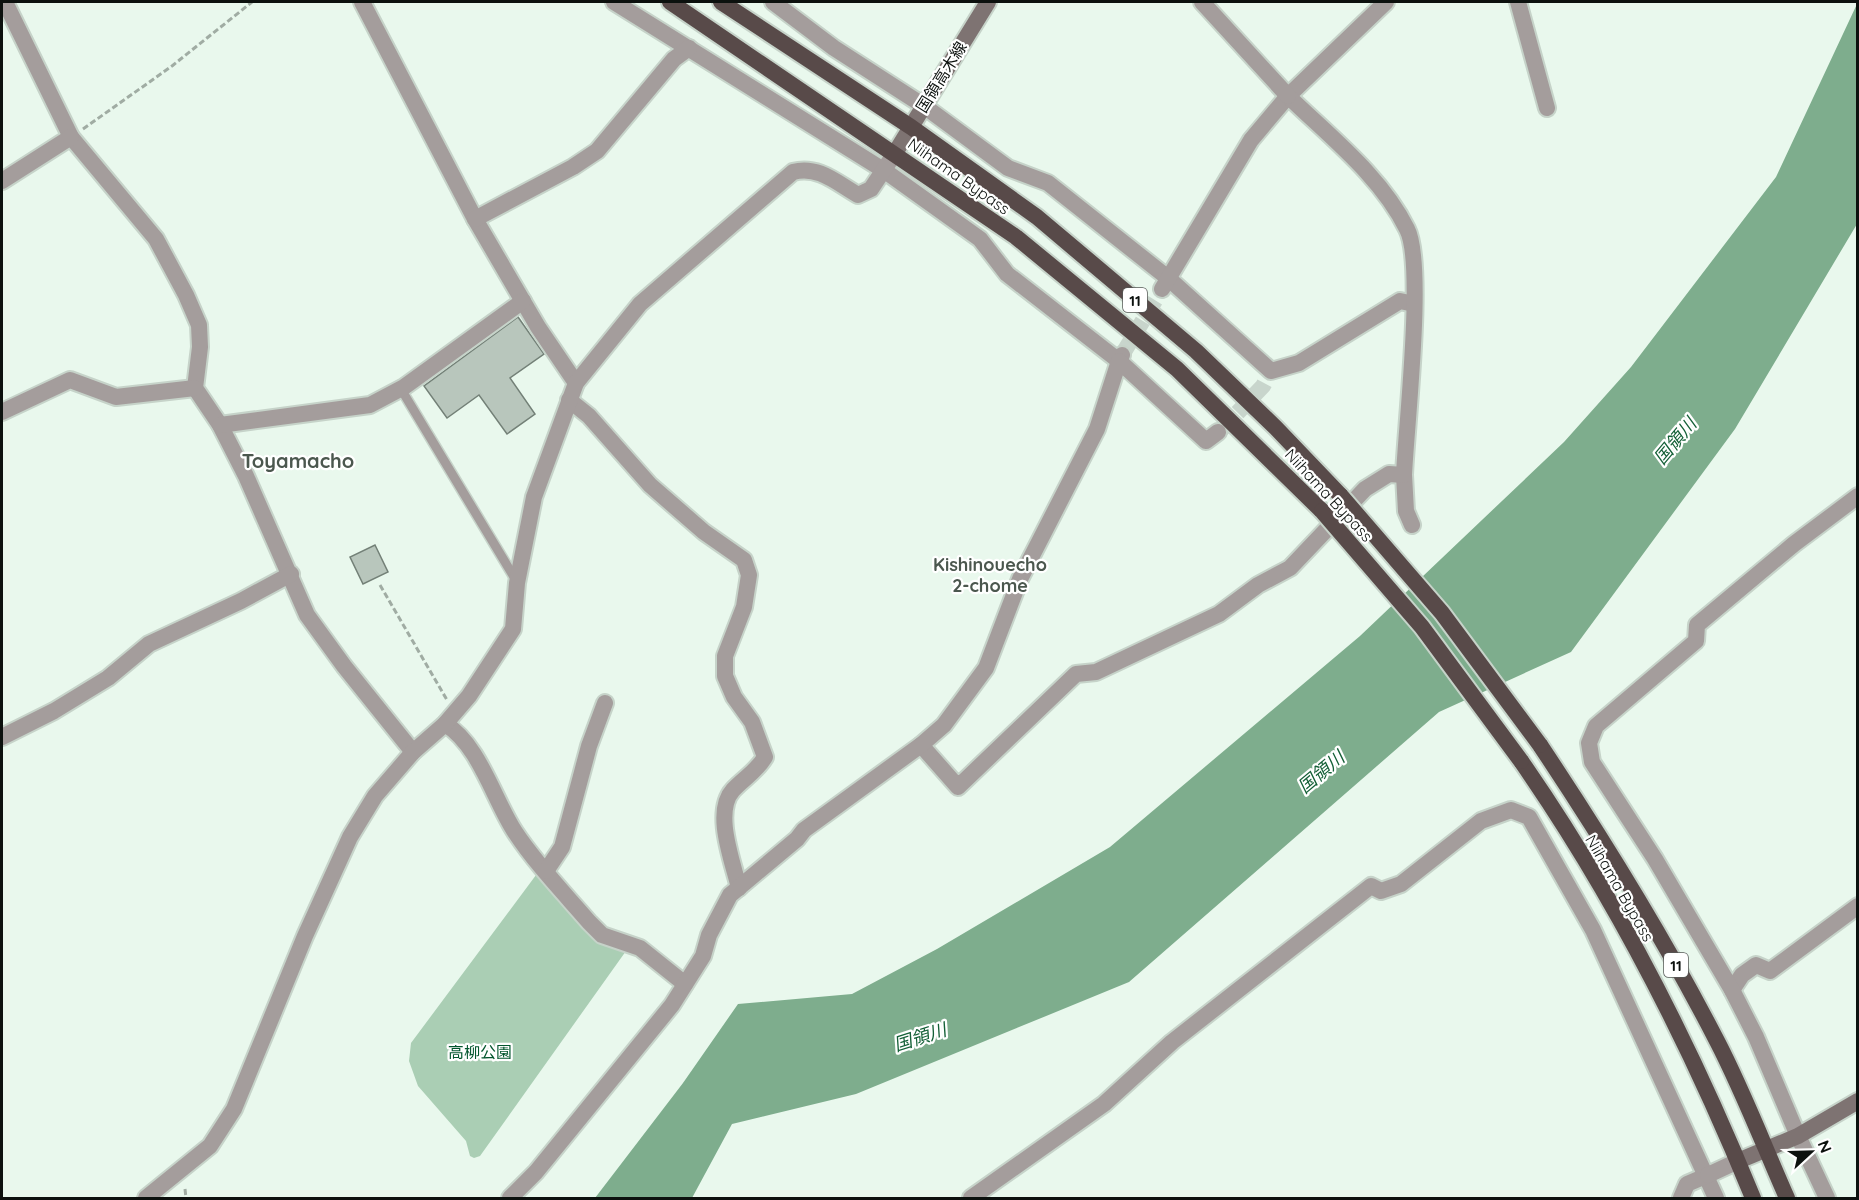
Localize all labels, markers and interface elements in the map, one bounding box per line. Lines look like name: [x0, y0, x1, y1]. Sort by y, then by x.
street label: 国領高木線: [911, 38, 971, 116]
street label: Niihama Bypass: [904, 133, 1014, 219]
road number: 11: [1123, 288, 1147, 312]
water label: 国領川: [1649, 411, 1702, 469]
street label: Niihama Bypass: [1281, 444, 1377, 546]
district label: Toyamacho: [242, 448, 354, 473]
district label: Kishinouecho 2-chome: [933, 553, 1047, 597]
water label: 国領川: [1293, 745, 1351, 798]
street label: Niihama Bypass: [1581, 831, 1659, 945]
road number: 11: [1664, 953, 1688, 977]
water label: 国領川: [891, 1017, 951, 1056]
park label: 高柳公園: [448, 1042, 512, 1062]
north arrow: [1781, 1122, 1841, 1182]
text: N: [1813, 1137, 1836, 1156]

